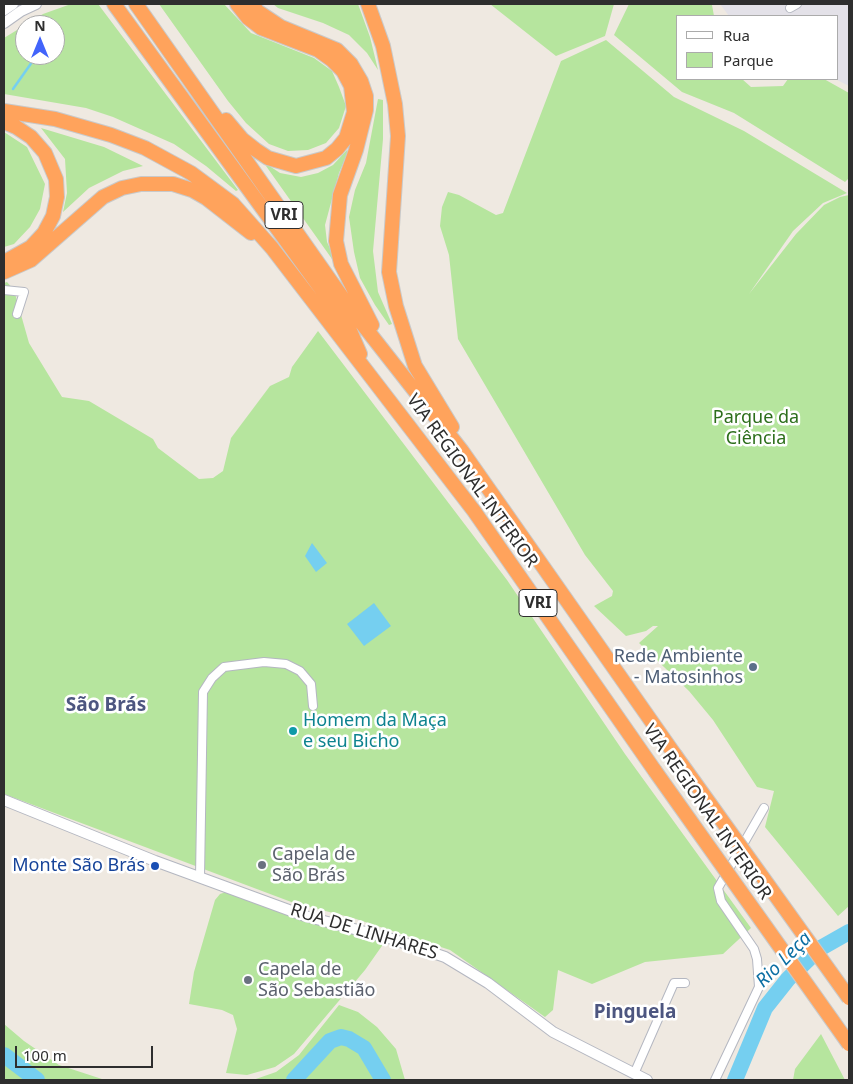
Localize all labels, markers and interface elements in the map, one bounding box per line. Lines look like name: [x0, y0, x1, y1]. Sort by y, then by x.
north arrow: [15, 15, 65, 65]
legend: [676, 15, 838, 80]
text: N: [34, 16, 46, 35]
text: Rua: [723, 25, 750, 45]
text: Parque: [723, 50, 773, 70]
road number: VRI: [265, 202, 303, 228]
street label: VIA REGIONAL INTERIOR: [402, 390, 542, 572]
park label: Parque da Ciência: [713, 407, 799, 449]
road number: VRI: [519, 590, 557, 616]
place label: Rede Ambiente - Matosinhos: [614, 646, 743, 689]
marker: Rede Ambiente - Matosinhos: [747, 661, 759, 673]
district label: São Brás: [66, 695, 146, 717]
place label: Homem da Maça e seu Bicho: [303, 710, 447, 752]
street label: VIA REGIONAL INTERIOR: [638, 720, 776, 904]
marker: Homem da Maça e seu Bicho: [287, 725, 299, 737]
place label: Capela de São Brás: [272, 844, 355, 886]
place label: Monte São Brás: [12, 855, 145, 877]
marker: Capela de São Brás: [256, 859, 268, 871]
marker: Monte São Brás: [149, 860, 161, 872]
street label: RUA DE LINHARES: [288, 899, 440, 965]
water label: Rio Leça: [751, 927, 817, 993]
place label: Capela de São Sebastião: [258, 959, 376, 1002]
marker: Capela de São Sebastião: [242, 974, 254, 986]
district label: Pinguela: [594, 1002, 676, 1024]
scale bar: [18, 1036, 155, 1068]
text: 100 m: [23, 1045, 67, 1065]

